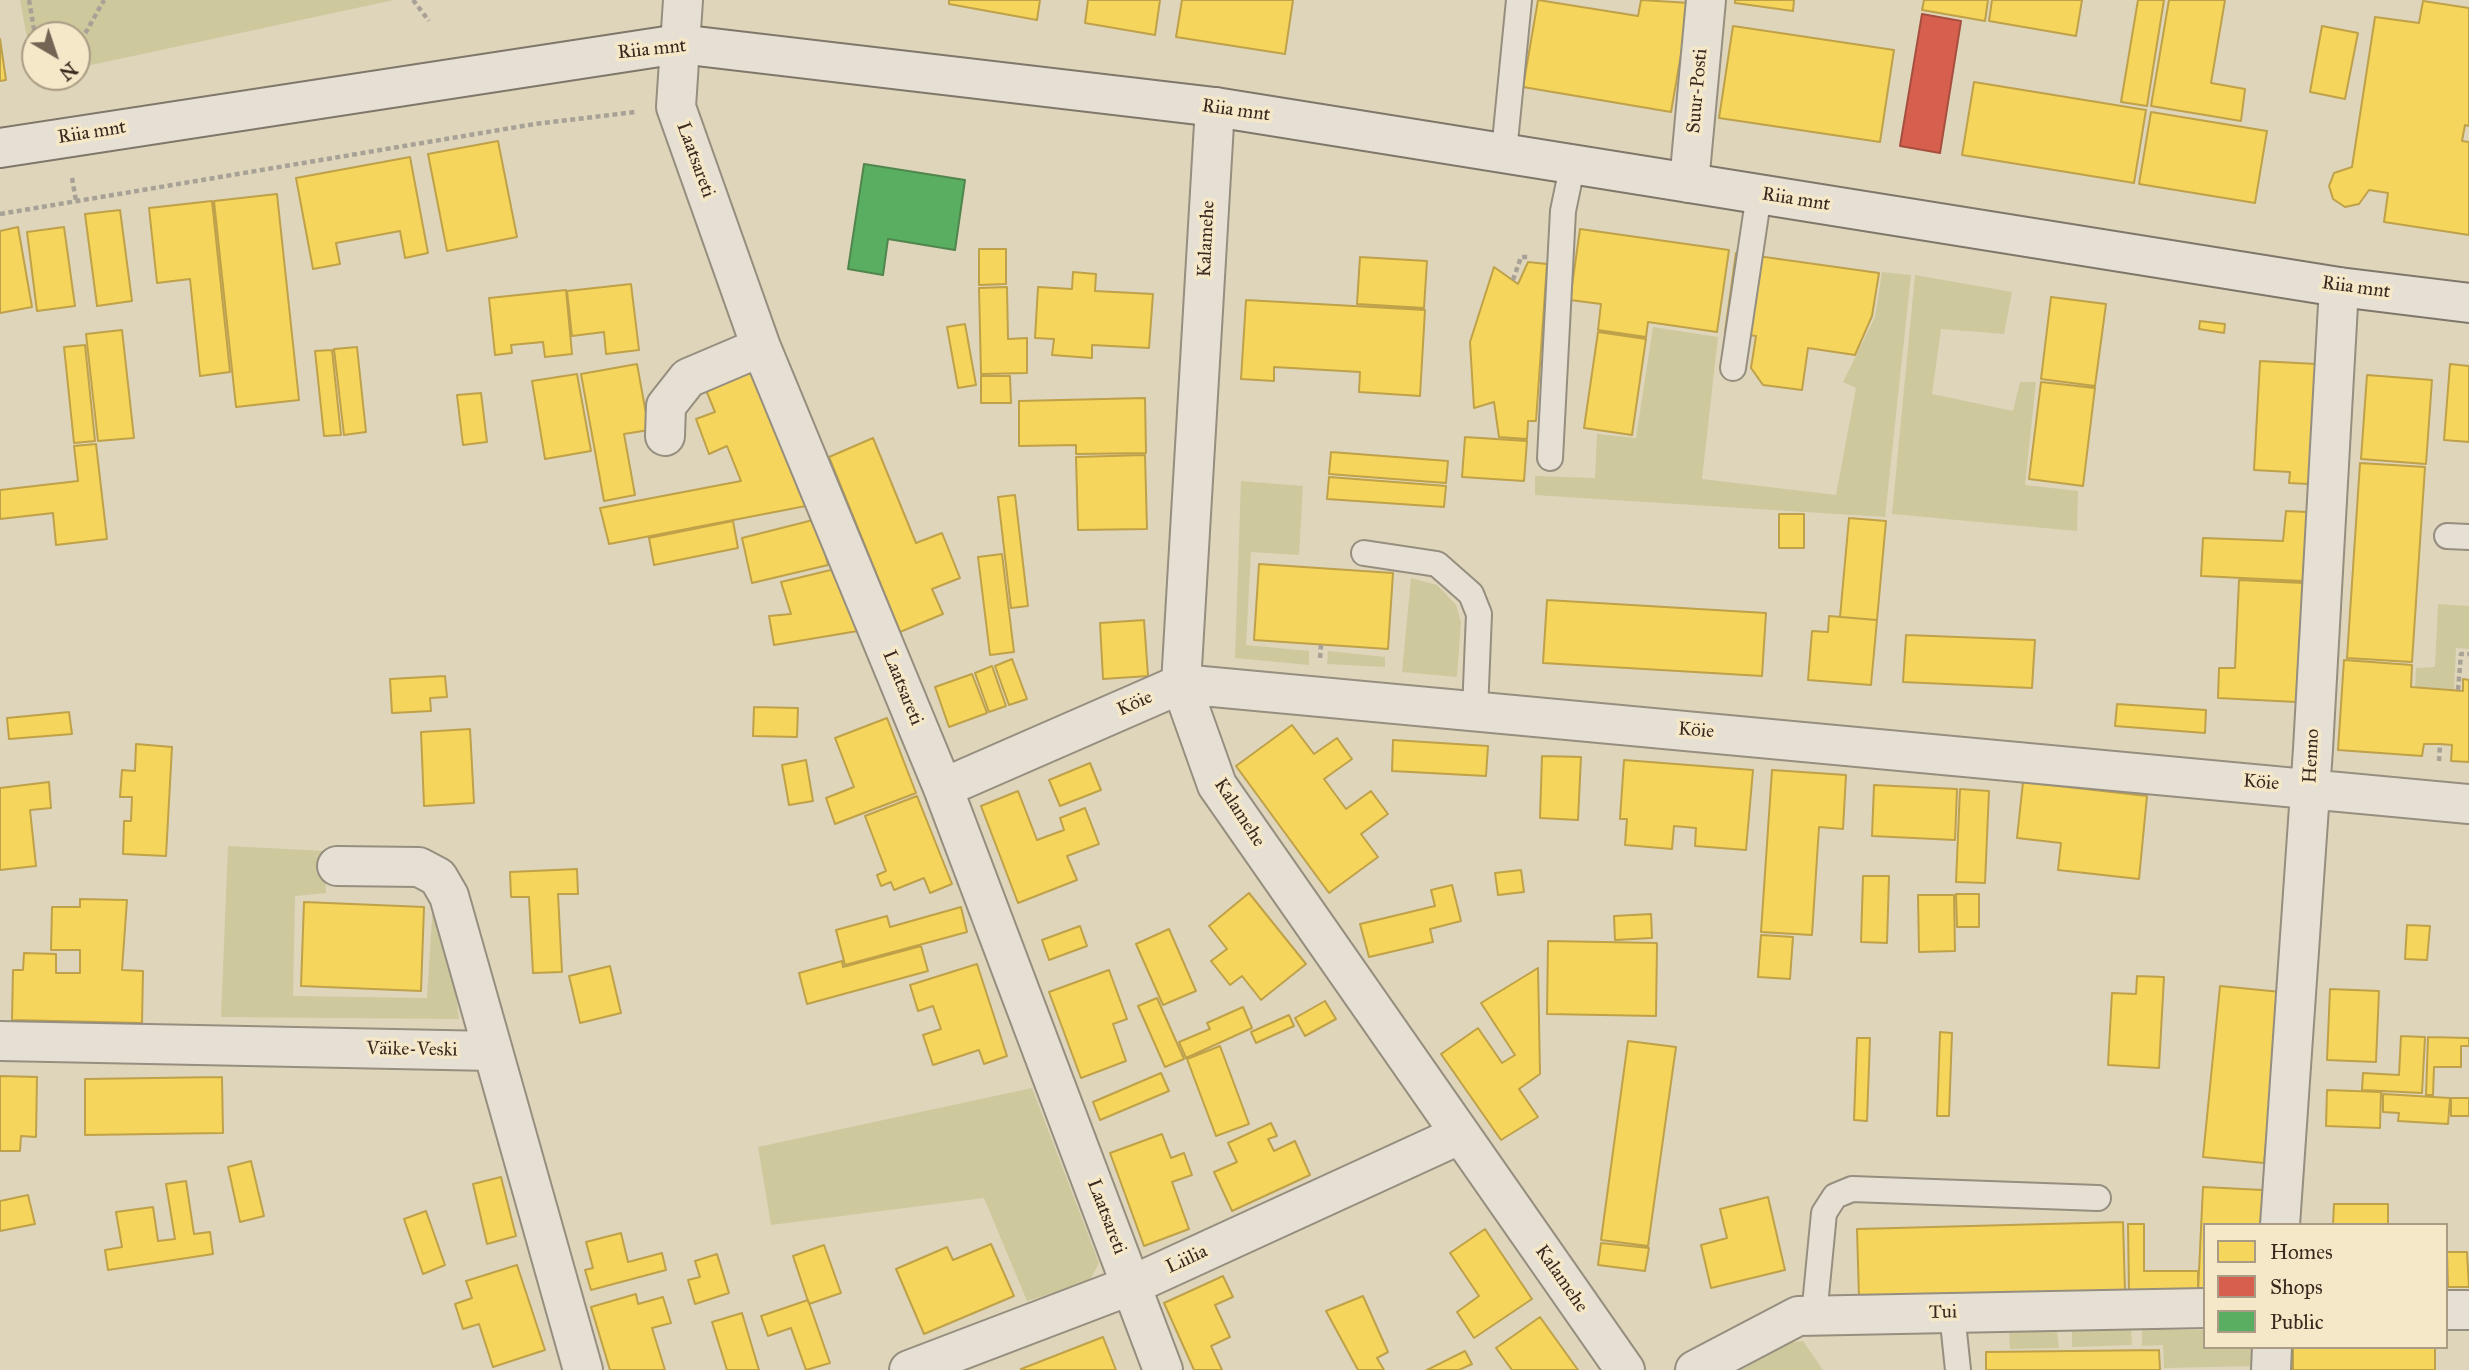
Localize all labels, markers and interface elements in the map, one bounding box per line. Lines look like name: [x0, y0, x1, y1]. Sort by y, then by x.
north arrow: [21, 21, 91, 91]
street label: Riia mnt: [617, 35, 687, 65]
street label: Suur-Posti: [1683, 48, 1713, 134]
text: N: [55, 57, 82, 85]
street label: Riia mnt: [1200, 95, 1272, 127]
street label: Riia mnt: [56, 116, 128, 150]
street label: Laatsareti: [671, 119, 719, 201]
street label: Riia mnt: [1760, 183, 1832, 217]
street label: Kalamehe: [1194, 200, 1220, 278]
street label: Riia mnt: [2320, 272, 2392, 304]
street label: Laatsareti: [877, 647, 927, 729]
street label: Köie: [1114, 686, 1156, 722]
street label: Köie: [1677, 718, 1715, 744]
street label: Henno: [2299, 728, 2325, 784]
street label: Köie: [2242, 770, 2280, 796]
street label: Kalamehe: [1209, 775, 1269, 851]
street label: Väike-Veski: [366, 1038, 458, 1062]
street label: Laatsareti: [1081, 1176, 1131, 1258]
legend: [2203, 1223, 2448, 1349]
text: Homes: [2270, 1239, 2333, 1265]
street label: Liilia: [1163, 1241, 1211, 1279]
street label: Kalamehe: [1530, 1241, 1592, 1317]
text: Shops: [2270, 1274, 2323, 1300]
street label: Tui: [1929, 1301, 1957, 1325]
text: Public: [2270, 1309, 2324, 1335]

